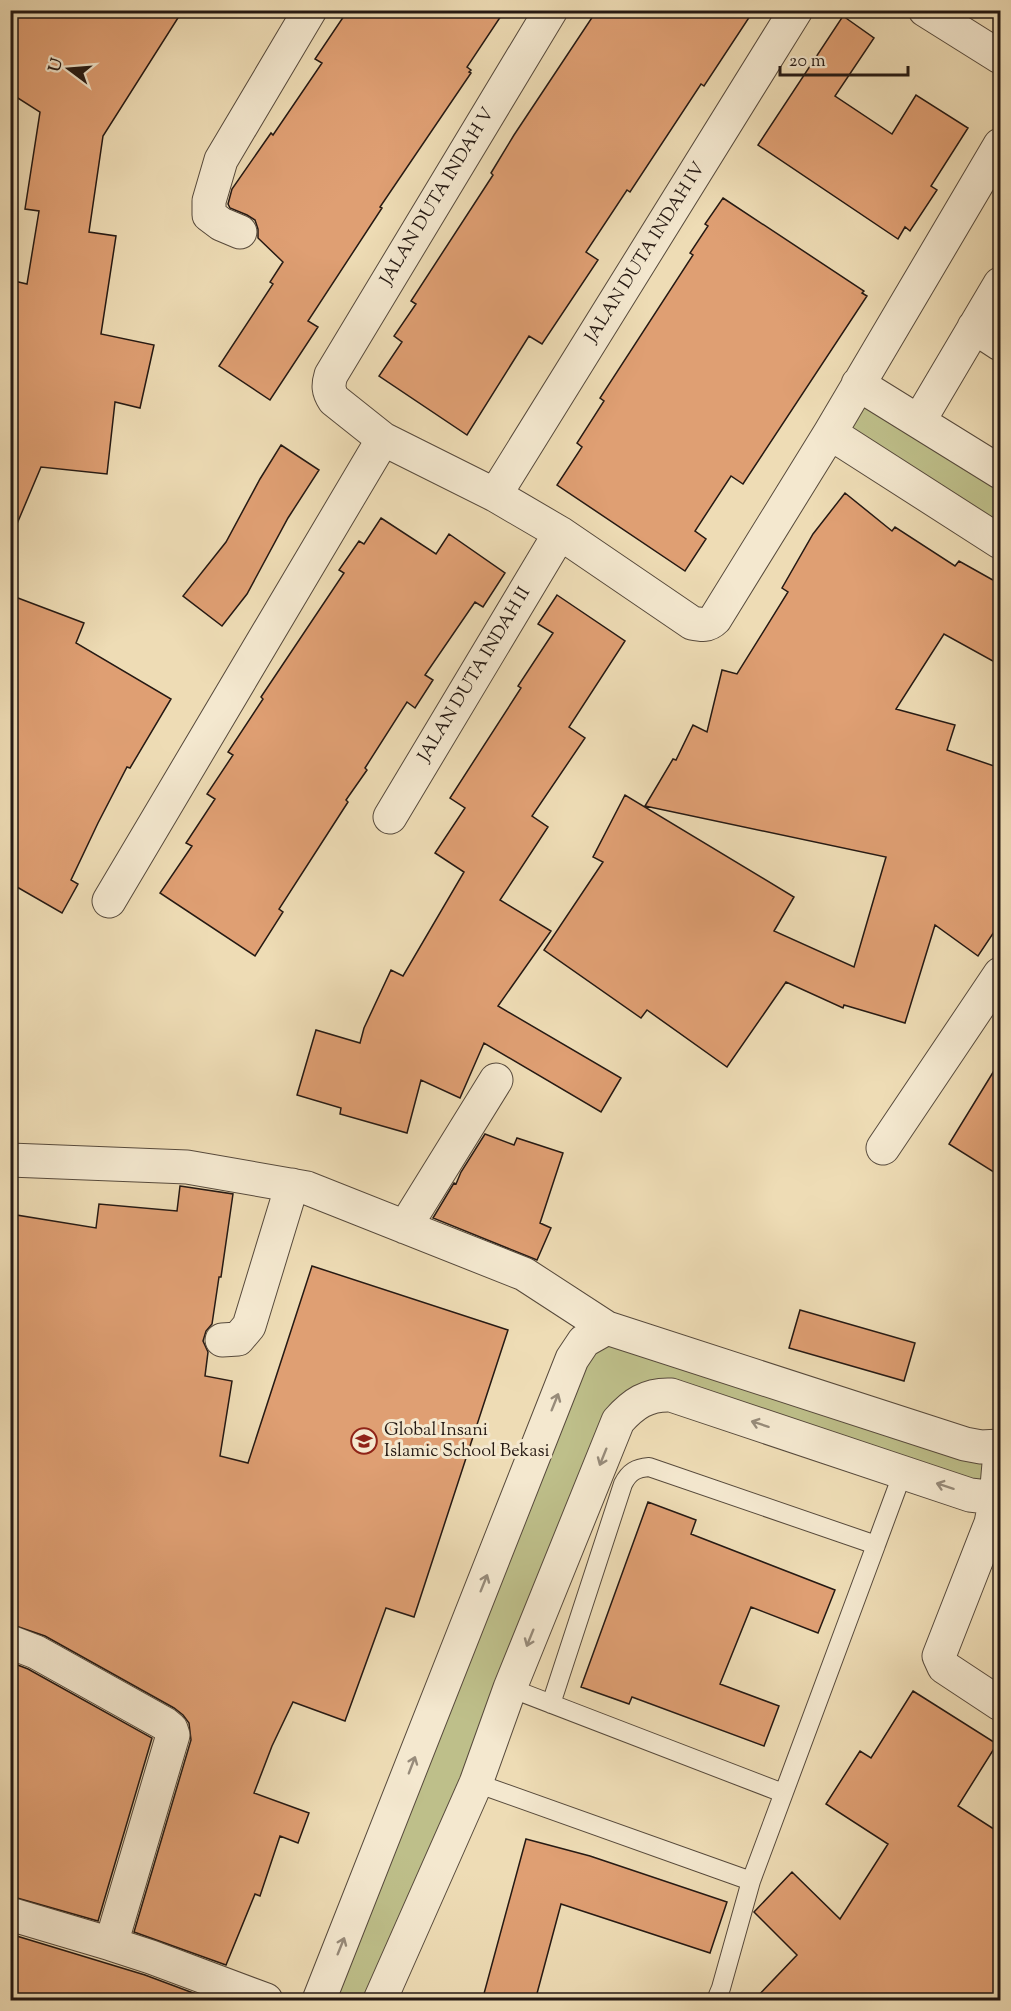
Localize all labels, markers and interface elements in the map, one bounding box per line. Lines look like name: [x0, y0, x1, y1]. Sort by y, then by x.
north arrow: [39, 39, 99, 99]
scale bar: [780, 39, 908, 77]
text: 20 m: [789, 49, 826, 75]
text: U: [44, 55, 70, 75]
street label: JALAN DUTA INDAH V: [374, 103, 502, 291]
street label: JALAN DUTA INDAH IV: [579, 157, 713, 349]
street label: JALAN DUTA INDAH II: [412, 582, 538, 768]
one-way arrow: [550, 1393, 561, 1412]
place label: Global Insani Islamic School Bekasi: [384, 1418, 550, 1465]
one-way arrow: [751, 1418, 769, 1429]
school or university icon: Global Insani Islamic School Bekasi: [349, 1426, 379, 1456]
one-way arrow: [597, 1448, 608, 1466]
one-way arrow: [935, 1480, 954, 1491]
one-way arrow: [479, 1575, 490, 1593]
one-way arrow: [524, 1629, 535, 1647]
one-way arrow: [408, 1756, 419, 1775]
one-way arrow: [336, 1937, 347, 1956]

